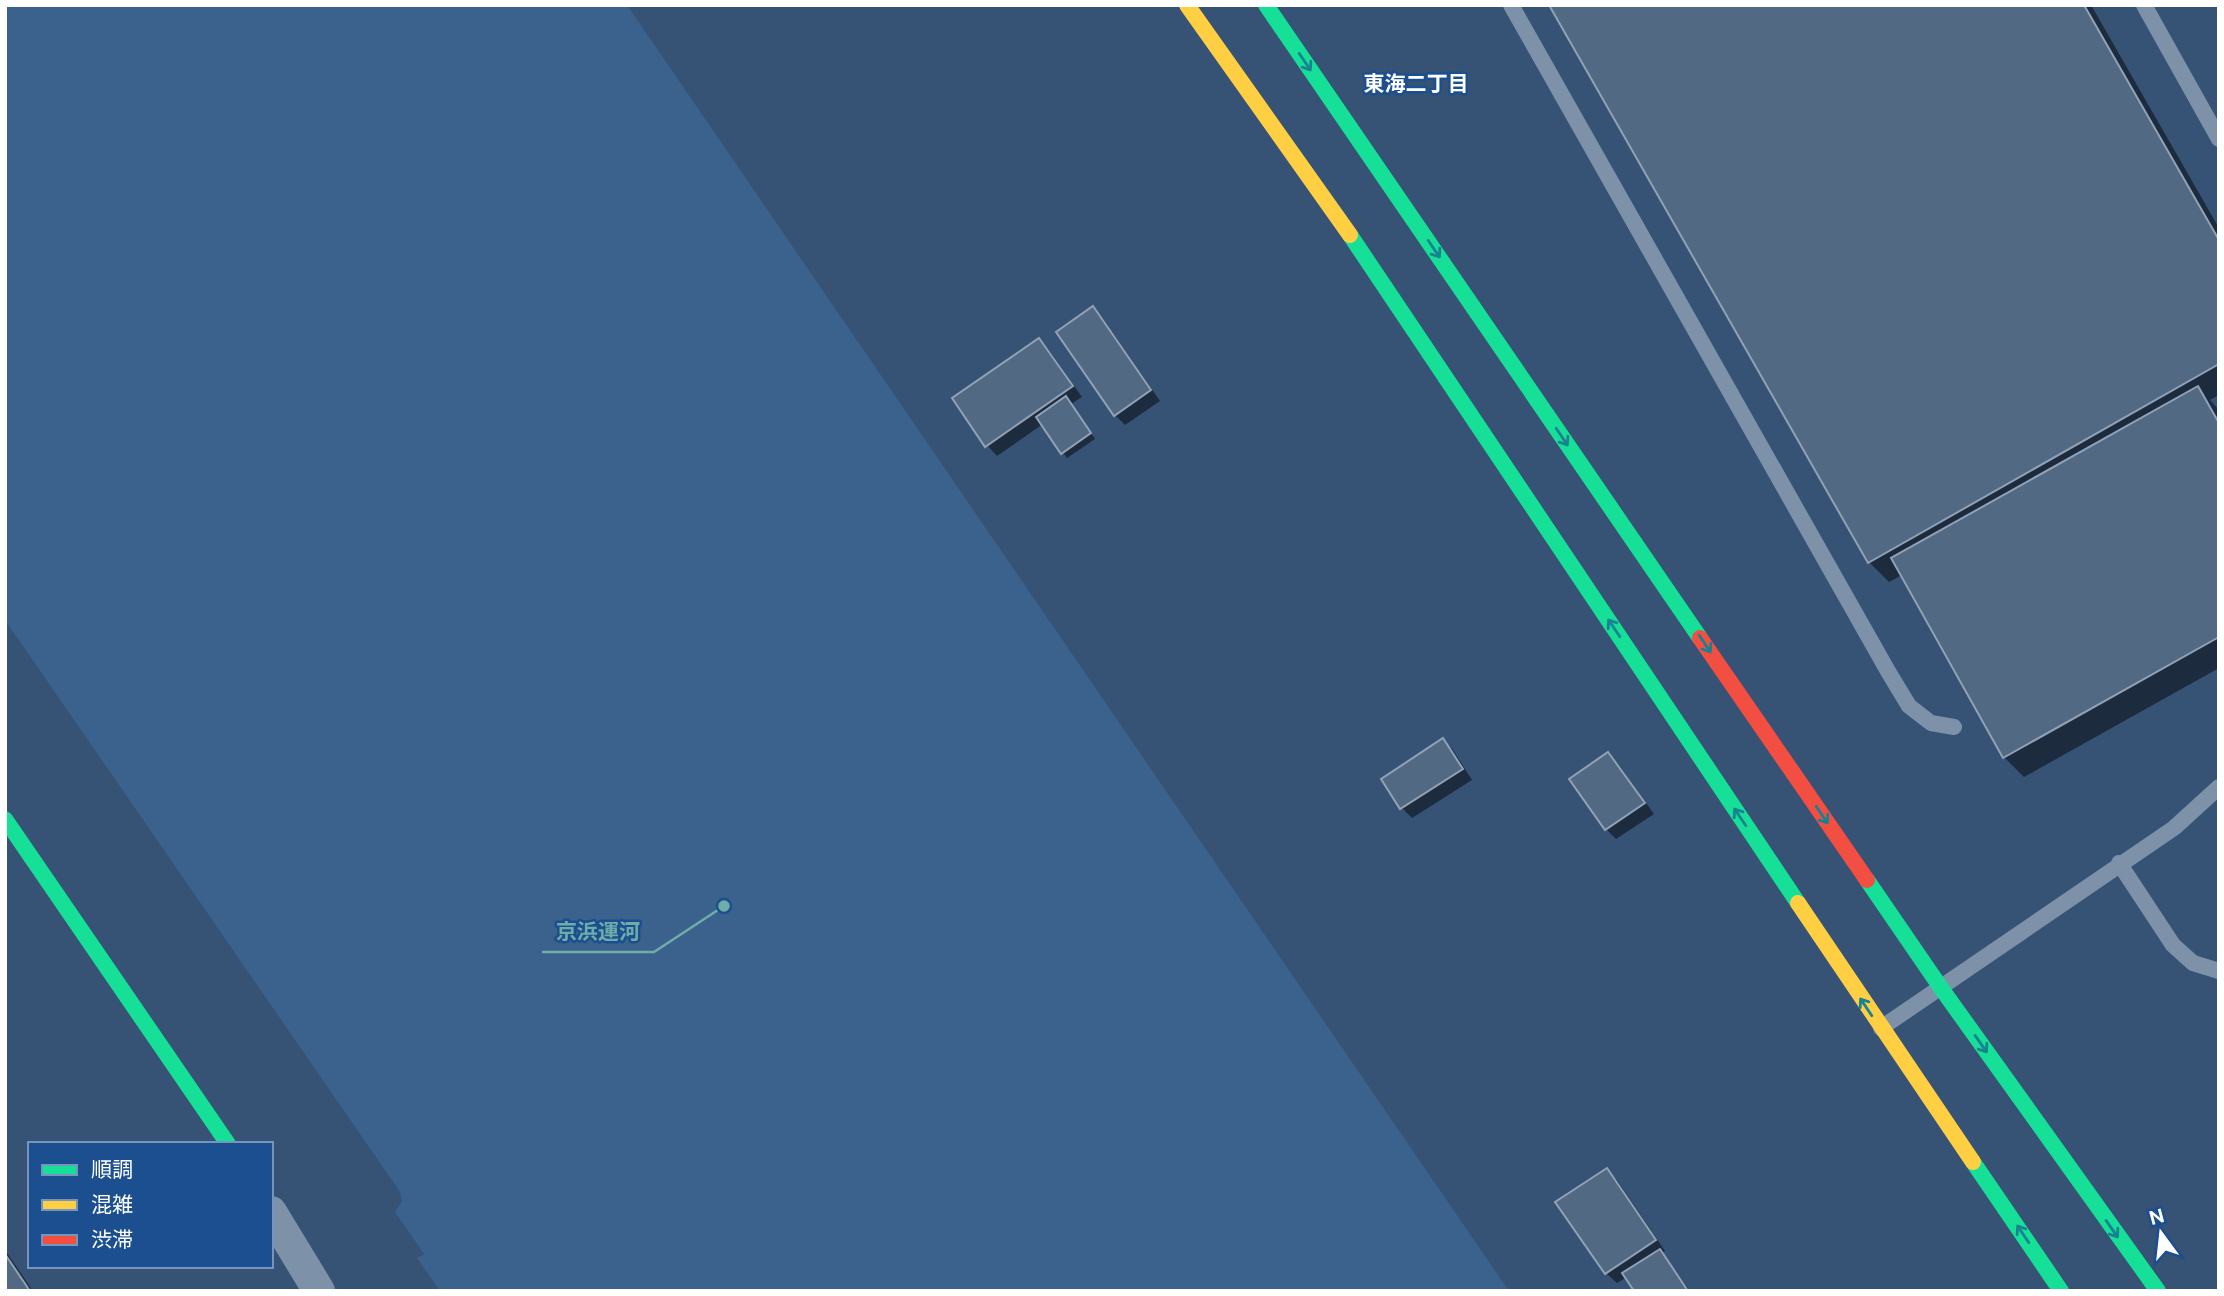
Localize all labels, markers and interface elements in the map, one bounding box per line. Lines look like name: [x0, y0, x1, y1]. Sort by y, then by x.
one-way arrow: [1298, 51, 1312, 71]
district label: 東海二丁目: [1364, 71, 1469, 96]
one-way arrow: [1427, 239, 1441, 258]
one-way arrow: [1556, 426, 1570, 446]
one-way arrow: [1607, 619, 1621, 638]
one-way arrow: [1698, 634, 1712, 653]
one-way arrow: [1815, 805, 1829, 824]
one-way arrow: [1733, 808, 1747, 827]
callout: 京浜運河: [542, 910, 654, 952]
text: 京浜運河: [556, 919, 640, 944]
one-way arrow: [1859, 997, 1873, 1017]
one-way arrow: [1973, 1034, 1988, 1053]
legend: [28, 1142, 273, 1268]
text: 順調: [91, 1157, 133, 1182]
text: 混雑: [91, 1192, 133, 1217]
north arrow: [2126, 1198, 2196, 1268]
text: N: [2147, 1204, 2167, 1229]
one-way arrow: [2105, 1219, 2119, 1238]
one-way arrow: [2016, 1225, 2030, 1245]
text: 渋滞: [91, 1227, 133, 1252]

